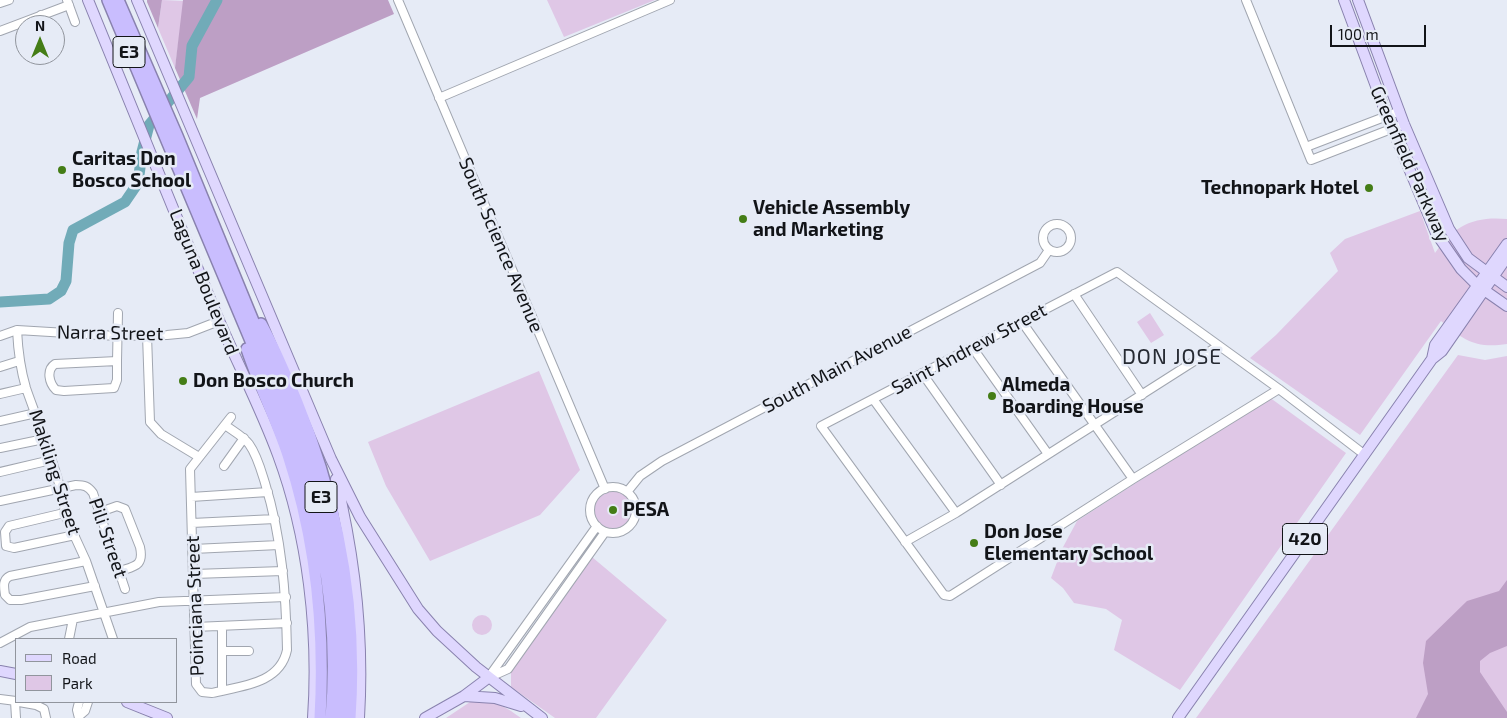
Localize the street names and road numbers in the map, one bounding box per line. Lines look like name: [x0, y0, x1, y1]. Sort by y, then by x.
road number: E3: [113, 36, 145, 68]
street label: Greenfield Parkway: [1365, 83, 1455, 245]
street label: South Science Avenue: [454, 154, 548, 336]
street label: Laguna Boulevard: [164, 206, 244, 358]
street label: Saint Andrew Street: [888, 298, 1050, 400]
street label: South Main Avenue: [759, 320, 915, 418]
street label: Narra Street: [57, 321, 163, 345]
street label: Makiling Street: [24, 406, 86, 538]
road number: E3: [305, 482, 337, 512]
street label: Pili Street: [84, 495, 132, 581]
road number: 420: [1282, 524, 1328, 554]
street label: Poinciana Street: [181, 535, 209, 677]

